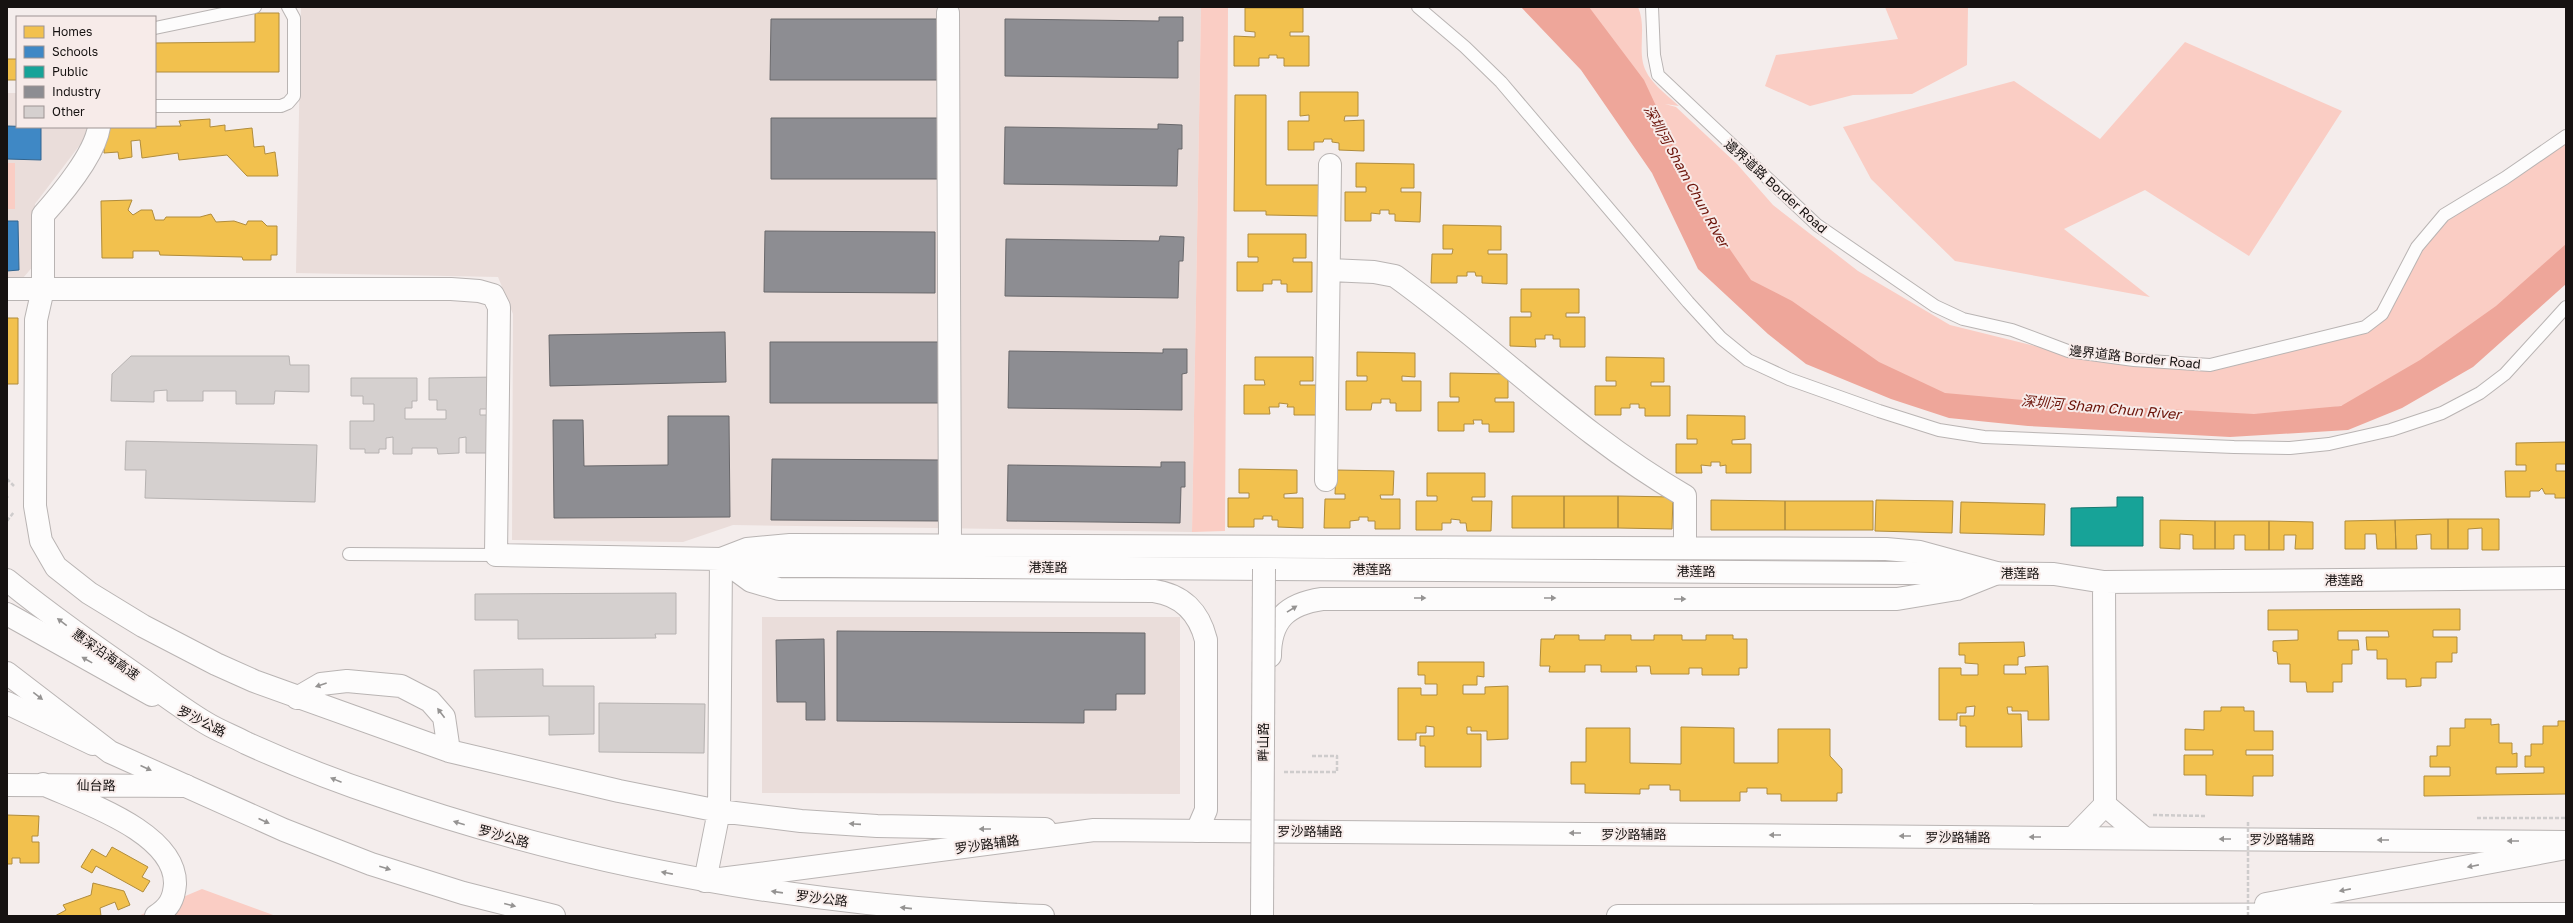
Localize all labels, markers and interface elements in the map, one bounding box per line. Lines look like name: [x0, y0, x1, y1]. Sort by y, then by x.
legend: [16, 16, 156, 128]
text: Homes: [52, 24, 92, 39]
text: Schools: [52, 44, 98, 59]
text: Public: [52, 64, 89, 79]
text: Industry: [52, 84, 101, 99]
water label: 深圳河 Sham Chun River: [1641, 102, 1734, 252]
text: Other: [52, 104, 85, 119]
street label: 邊界道路 Border Road: [1721, 136, 1831, 236]
street label: 邊界道路 Border Road: [2068, 342, 2202, 372]
water label: 深圳河 Sham Chun River: [2021, 392, 2184, 423]
street label: 港莲路: [1028, 559, 1068, 575]
street label: 港莲路: [1352, 561, 1392, 577]
street label: 港莲路: [1676, 563, 1716, 579]
street label: 港莲路: [2000, 565, 2040, 581]
street label: 港莲路: [2324, 572, 2364, 588]
one-way arrow: [1414, 595, 1427, 601]
one-way arrow: [1544, 595, 1557, 601]
one-way arrow: [1674, 596, 1687, 602]
one-way arrow: [1286, 605, 1298, 612]
one-way arrow: [56, 617, 67, 626]
street label: 惠深沿海高速: [69, 625, 143, 683]
one-way arrow: [81, 657, 93, 663]
one-way arrow: [315, 683, 327, 689]
one-way arrow: [33, 692, 44, 701]
street label: 罗沙公路: [175, 702, 229, 740]
one-way arrow: [436, 708, 445, 719]
street label: 畔山路: [1255, 722, 1271, 762]
one-way arrow: [140, 765, 151, 771]
street label: 仙台路: [76, 777, 116, 793]
one-way arrow: [330, 777, 342, 783]
one-way arrow: [258, 818, 270, 825]
one-way arrow: [453, 820, 465, 826]
one-way arrow: [849, 821, 861, 828]
street label: 罗沙公路: [477, 822, 531, 850]
street label: 罗沙路辅路: [1277, 823, 1343, 839]
one-way arrow: [978, 826, 991, 832]
street label: 罗沙路辅路: [1601, 826, 1667, 842]
street label: 罗沙路辅路: [1925, 829, 1991, 845]
one-way arrow: [1569, 830, 1581, 837]
street label: 罗沙路辅路: [2249, 831, 2315, 847]
street label: 罗沙路辅路: [954, 832, 1020, 856]
one-way arrow: [1768, 832, 1781, 838]
one-way arrow: [1898, 833, 1911, 839]
one-way arrow: [2028, 834, 2041, 840]
one-way arrow: [2218, 836, 2231, 842]
one-way arrow: [2376, 837, 2389, 843]
one-way arrow: [2506, 838, 2519, 844]
one-way arrow: [2467, 863, 2479, 869]
one-way arrow: [380, 865, 392, 871]
one-way arrow: [661, 870, 673, 876]
street label: 罗沙公路: [795, 887, 849, 909]
one-way arrow: [2339, 887, 2351, 893]
one-way arrow: [771, 889, 783, 895]
one-way arrow: [504, 902, 516, 908]
one-way arrow: [900, 904, 912, 911]

